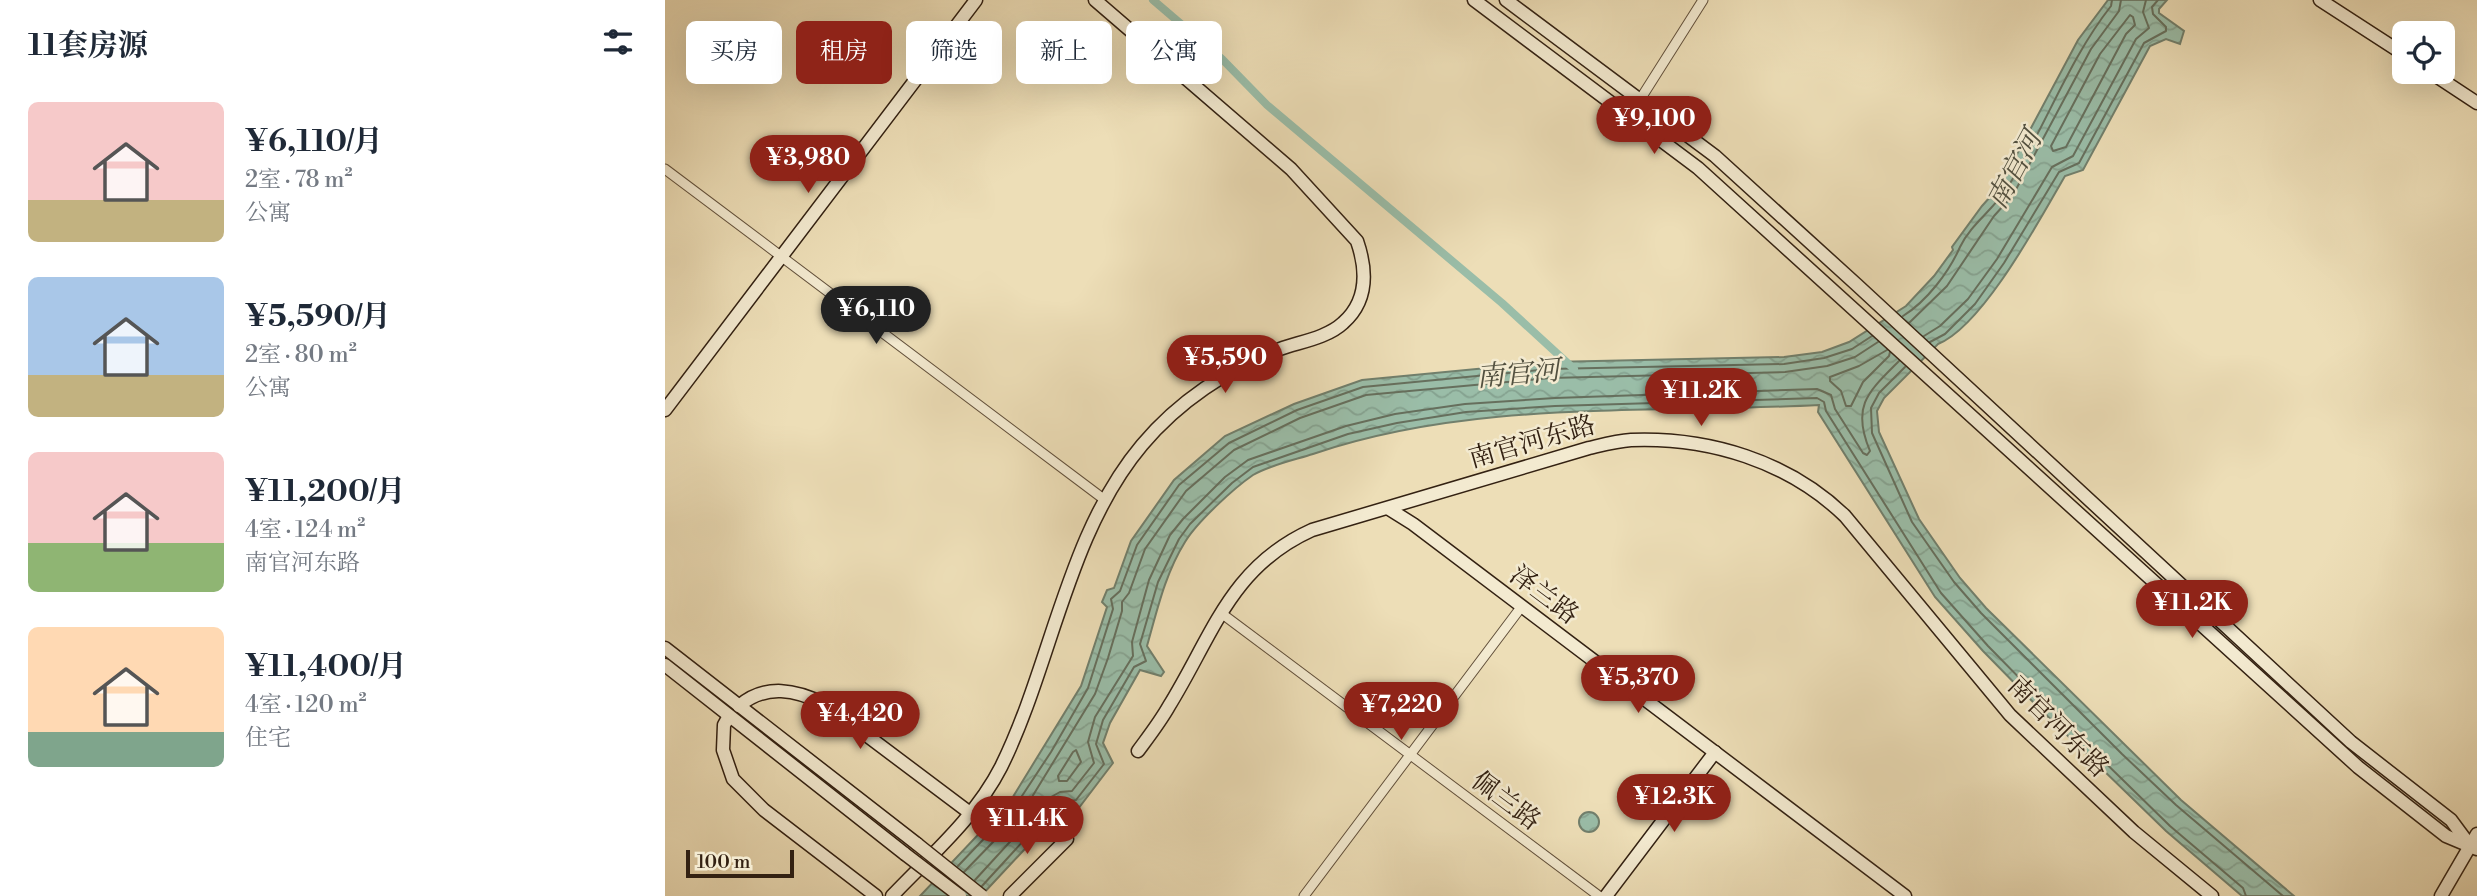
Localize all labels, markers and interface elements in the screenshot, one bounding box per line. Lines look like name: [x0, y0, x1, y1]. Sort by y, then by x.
chip: 买房: [686, 21, 782, 84]
chip: 租房: [796, 21, 892, 84]
chip: 筛选: [906, 21, 1002, 84]
chip: 新上: [1016, 21, 1112, 84]
chip: 公寓: [1126, 21, 1222, 84]
map controls: [2392, 21, 2455, 84]
button: locate: [2392, 21, 2455, 84]
icon: filters: [599, 23, 637, 61]
text: 11套房源: [28, 27, 148, 65]
pin: ¥9,100: [1597, 96, 1711, 156]
text: ¥9,100: [1612, 105, 1696, 133]
water label: 南官河: [1980, 120, 2053, 215]
text: ¥6,110/月: [245, 123, 383, 161]
icon: home: [84, 130, 168, 214]
pin: ¥3,980: [751, 136, 865, 195]
text: ¥3,980: [766, 144, 850, 172]
text: 2室 · 78 m²: [245, 166, 353, 194]
text: 公寓: [245, 199, 291, 227]
pin: ¥6,110: [819, 286, 933, 346]
text: ¥6,110: [837, 295, 915, 323]
text: ¥5,590/月: [245, 298, 391, 336]
icon: home: [84, 305, 168, 389]
pin: ¥5,590: [1168, 336, 1282, 395]
text: 2室 · 80 m²: [245, 341, 357, 369]
text: ¥5,590: [1183, 344, 1267, 372]
water label: 南官河: [1475, 352, 1566, 395]
pin: ¥11.2K: [1644, 368, 1758, 428]
text: 公寓: [245, 374, 291, 402]
text: ¥11.2K: [1661, 377, 1741, 405]
street label: 南官河东路: [1465, 409, 1599, 475]
text: ¥11,200/月: [245, 473, 405, 511]
icon: home: [84, 480, 168, 564]
text: 4室 · 124 m²: [245, 516, 365, 544]
text: 南官河东路: [245, 549, 360, 577]
street label: 泽兰路: [1503, 559, 1585, 631]
pin: ¥11.2K: [2135, 580, 2249, 640]
text: ¥11.2K: [2152, 589, 2232, 617]
text: ¥11,400/月: [245, 648, 407, 686]
icon: home: [84, 655, 168, 739]
pin: ¥5,370: [1581, 656, 1695, 715]
text: ¥5,370: [1597, 664, 1679, 692]
street label: 南官河东路: [2001, 670, 2115, 784]
pin: ¥7,220: [1344, 682, 1458, 742]
text: 4室 · 120 m²: [245, 691, 367, 719]
text: ¥7,220: [1360, 691, 1442, 719]
pin: ¥4,420: [803, 692, 917, 751]
text: ¥4,420: [817, 700, 903, 728]
text: 住宅: [245, 724, 291, 752]
street label: 佩兰路: [1465, 765, 1547, 837]
pin: ¥12.3K: [1617, 774, 1731, 834]
text: ¥12.3K: [1633, 783, 1715, 811]
pin: ¥11.4K: [970, 796, 1084, 856]
text: ¥11.4K: [987, 805, 1067, 833]
scale bar: [686, 847, 795, 879]
text: 100 m: [697, 850, 750, 874]

